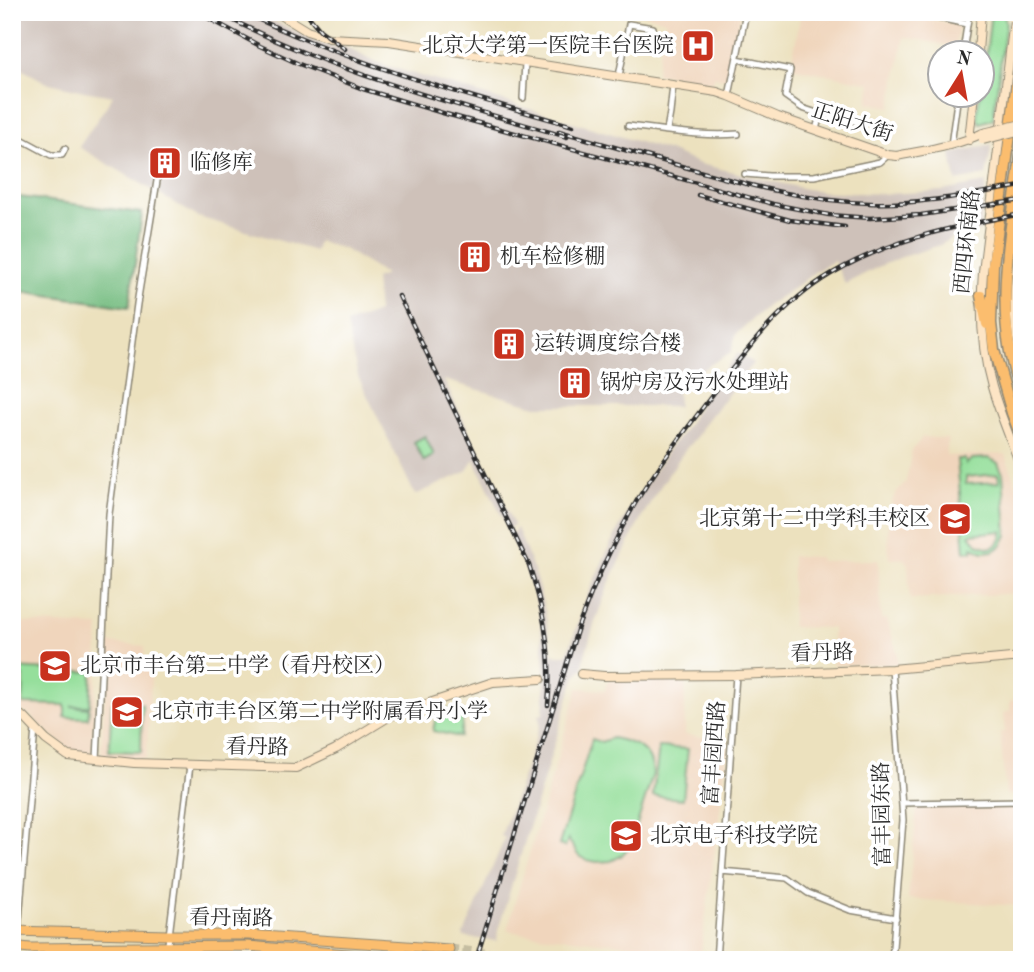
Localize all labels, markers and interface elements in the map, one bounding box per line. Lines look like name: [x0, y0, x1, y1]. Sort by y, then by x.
hospital icon: 北京大学第一医院丰台医院: [679, 27, 717, 65]
place label: 北京大学第一医院丰台医院: [422, 34, 674, 57]
north arrow: [926, 38, 996, 108]
text: N: [955, 49, 973, 71]
street label: 正阳大街: [809, 98, 896, 146]
building icon: 临修库: [146, 144, 184, 182]
place label: 临修库: [190, 151, 253, 174]
street label: 西四环南路: [950, 188, 984, 295]
building icon: 机车检修棚: [456, 238, 494, 276]
place label: 机车检修棚: [500, 245, 605, 268]
building icon: 运转调度综合楼: [490, 325, 528, 363]
place label: 运转调度综合楼: [534, 332, 681, 355]
building icon: 锅炉房及污水处理站: [556, 364, 594, 402]
place label: 锅炉房及污水处理站: [600, 371, 789, 394]
school or university icon: 北京第十二中学科丰校区: [936, 500, 974, 538]
place label: 北京第十二中学科丰校区: [699, 507, 930, 530]
street label: 看丹路: [790, 640, 854, 666]
school or university icon: 北京市丰台第二中学（看丹校区）: [36, 647, 74, 685]
place label: 北京市丰台第二中学（看丹校区）: [80, 654, 395, 677]
school or university icon: 北京市丰台区第二中学附属看丹小学: [108, 693, 146, 731]
place label: 北京市丰台区第二中学附属看丹小学: [152, 700, 488, 723]
street label: 富丰园西路: [699, 700, 729, 806]
street label: 看丹路: [225, 735, 289, 759]
street label: 富丰园东路: [870, 761, 894, 867]
school or university icon: 北京电子科技学院: [607, 817, 645, 855]
place label: 北京电子科技学院: [650, 824, 818, 847]
street label: 看丹南路: [189, 906, 273, 930]

